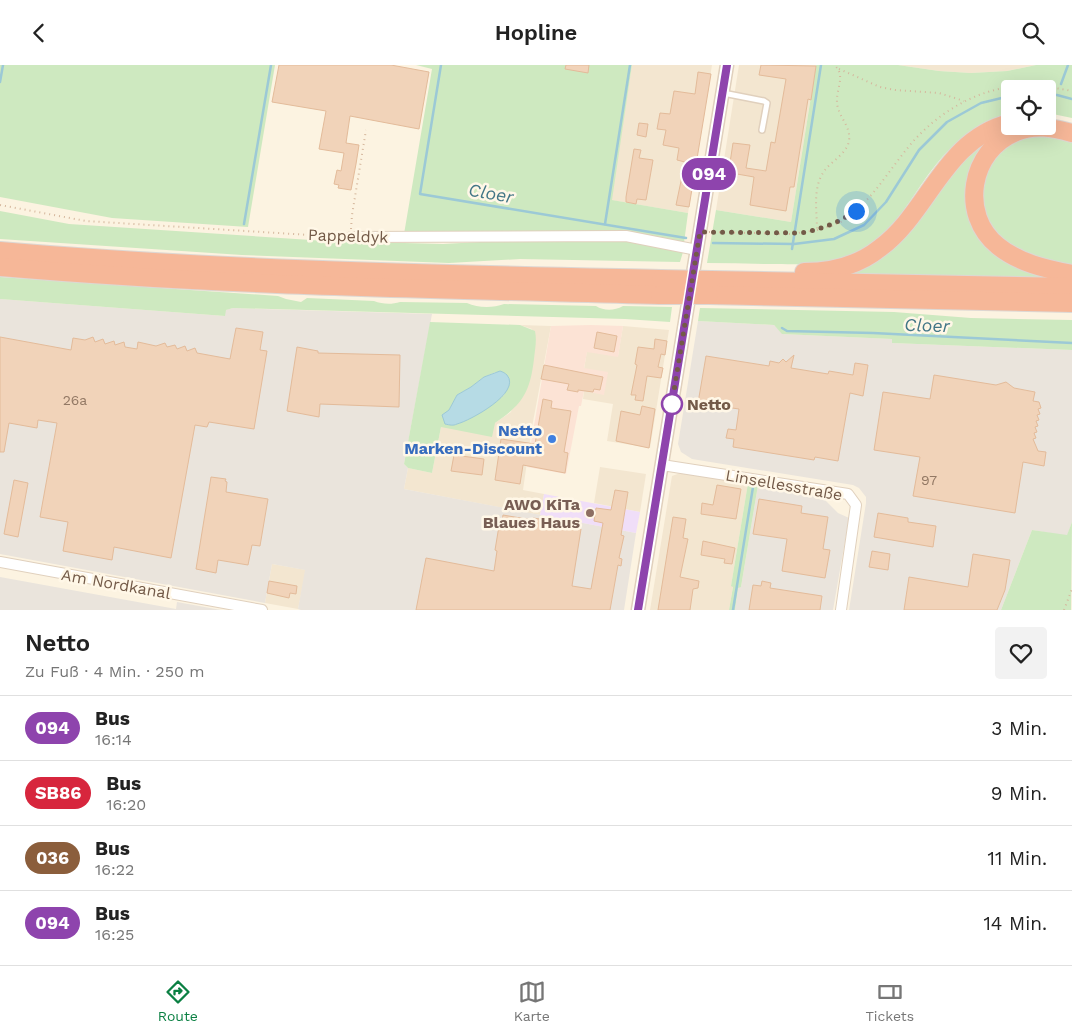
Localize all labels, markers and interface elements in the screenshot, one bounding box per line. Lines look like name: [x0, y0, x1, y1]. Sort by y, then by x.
icon: back: [25, 19, 53, 47]
icon: search: [1019, 19, 1047, 47]
text: Hopline: [495, 20, 577, 45]
map controls: [1001, 80, 1056, 135]
button: locate: [1001, 80, 1056, 135]
line badge: 094: [680, 158, 738, 190]
text: 094: [692, 163, 726, 184]
water label: Cloer: [467, 179, 516, 207]
your location: [844, 199, 869, 224]
street label: Pappeldyk: [308, 225, 388, 247]
water label: Cloer: [904, 314, 951, 336]
house number: 26a: [63, 392, 87, 408]
marker: Netto: [661, 393, 683, 415]
place label: Netto: [687, 395, 731, 414]
place label: Netto Marken-Discount: [404, 421, 542, 458]
marker: Netto Marken-Discount: [546, 433, 558, 445]
street label: Linsellesstraße: [724, 465, 844, 505]
house number: 97: [921, 472, 937, 488]
place label: AWO KiTa Blaues Haus: [483, 495, 581, 532]
marker: AWO KiTa Blaues Haus: [584, 507, 596, 519]
street label: Am Nordkanal: [60, 565, 172, 603]
button: heart: [995, 627, 1047, 679]
text: Netto: [25, 629, 90, 657]
text: Zu Fuß · 4 Min. · 250 m: [25, 662, 205, 681]
text: Bus: [95, 707, 130, 730]
text: 094: [35, 717, 70, 738]
text: 3 Min.: [991, 717, 1047, 740]
text: 16:14: [95, 730, 132, 749]
text: Bus: [106, 772, 141, 795]
text: SB86: [35, 782, 81, 803]
text: 9 Min.: [991, 782, 1047, 805]
text: 16:20: [106, 795, 146, 814]
text: Bus: [95, 837, 130, 860]
text: 036: [36, 847, 69, 868]
text: 11 Min.: [988, 847, 1047, 870]
text: 16:22: [95, 860, 134, 879]
text: Bus: [95, 902, 130, 925]
text: 094: [35, 912, 70, 933]
text: 14 Min.: [983, 912, 1047, 935]
text: 16:25: [95, 925, 134, 944]
tab: Route: [158, 978, 198, 1024]
tab: Karte: [514, 978, 550, 1024]
tab: Tickets: [866, 978, 914, 1024]

